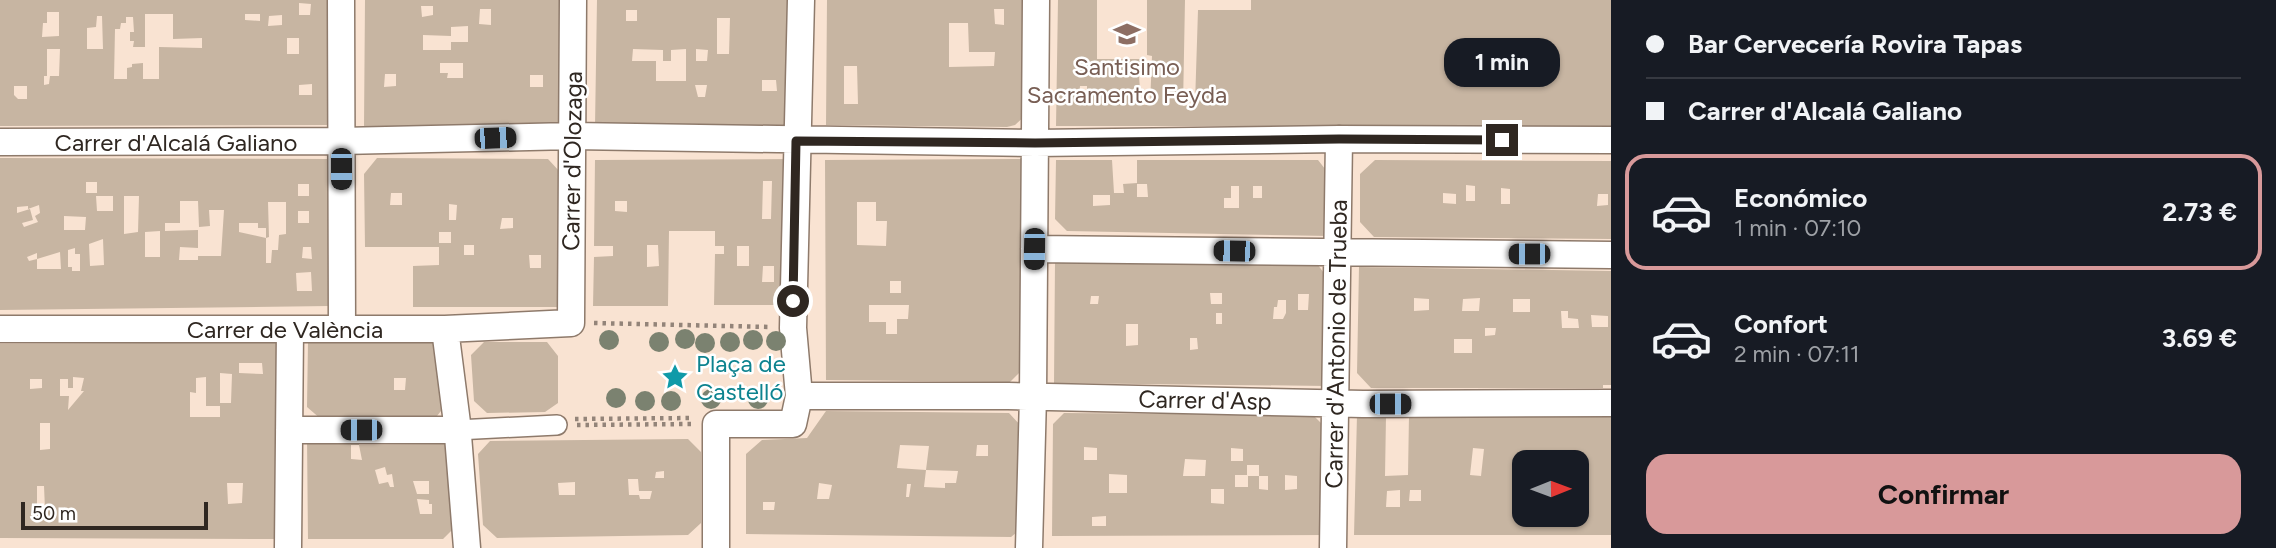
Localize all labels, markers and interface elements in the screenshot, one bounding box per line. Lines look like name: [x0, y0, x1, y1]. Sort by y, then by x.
school or university icon: Santisimo Sacramento Feyda: [1112, 19, 1142, 49]
text: Bar Cervecería Rovira Tapas: [1688, 28, 2022, 60]
callout: 1 min: [1444, 38, 1560, 88]
text: 1 min: [1475, 48, 1529, 76]
place label: Santisimo Sacramento Feyda: [1027, 52, 1227, 109]
street label: Carrer d'Olozaga: [556, 71, 588, 251]
text: Carrer d'Alcalá Galiano: [1688, 95, 1962, 127]
route end: [1486, 124, 1518, 156]
car: [474, 127, 517, 149]
street label: Carrer d'Alcalá Galiano: [55, 128, 297, 157]
car: [331, 148, 352, 190]
icon: car: [1650, 181, 1713, 244]
text: Económico: [1734, 182, 1867, 214]
text: 2.73 €: [2162, 196, 2237, 228]
street label: Carrer d'Antonio de Trueba: [1319, 199, 1353, 489]
text: 1 min · 07:10: [1734, 214, 1861, 242]
car: [1024, 228, 1045, 270]
car: [1213, 240, 1256, 262]
car: [1509, 244, 1551, 265]
route start: [777, 285, 809, 317]
icon: car: [1650, 307, 1713, 370]
text: Confort: [1734, 308, 1828, 340]
street label: Carrer de València: [187, 315, 383, 344]
text: 3.69 €: [2162, 322, 2237, 354]
text: 2 min · 07:11: [1734, 340, 1859, 368]
place label: Plaça de Castelló: [696, 349, 786, 406]
place icon: Plaça de Castelló: [660, 362, 690, 392]
street label: Carrer d'Asp: [1138, 384, 1272, 416]
car: [1370, 394, 1412, 415]
car: [341, 420, 383, 441]
north arrow: [1512, 450, 1589, 527]
map controls: [1512, 450, 1589, 527]
button: Confirmar: [1646, 454, 2241, 534]
scale bar: [21, 499, 208, 531]
text: 50 m: [32, 502, 76, 525]

